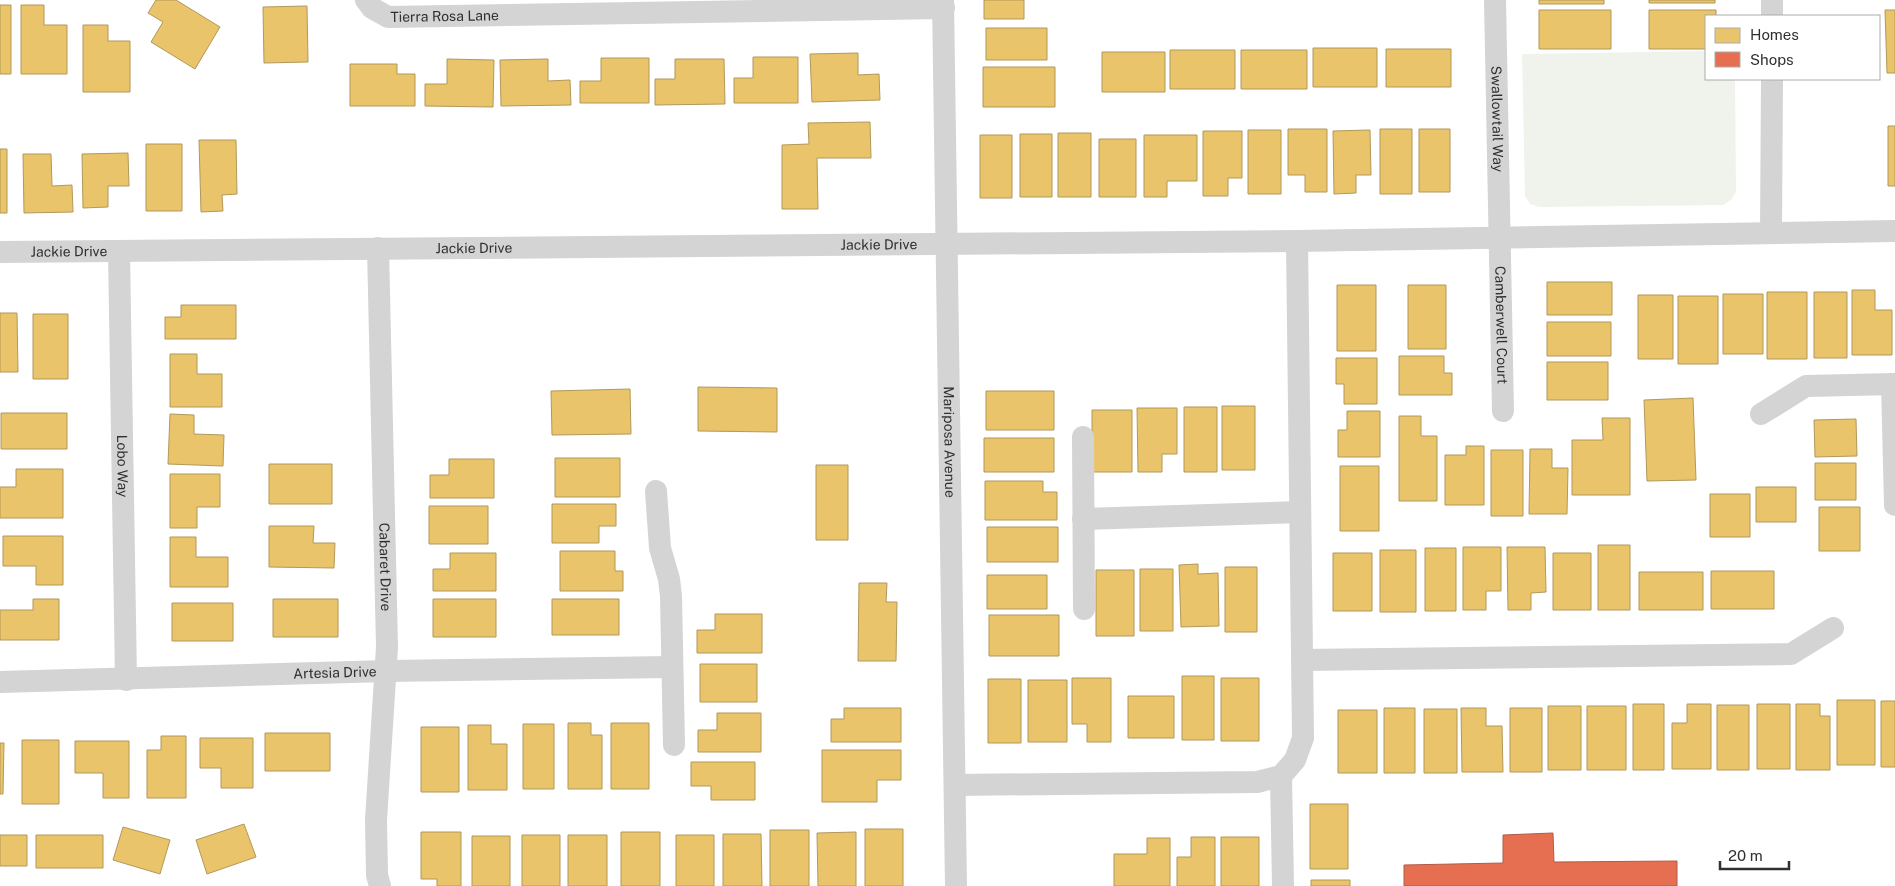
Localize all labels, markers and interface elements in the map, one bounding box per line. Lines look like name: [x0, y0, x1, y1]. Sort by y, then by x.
street label: Tierra Rosa Lane: [390, 7, 499, 25]
legend: [1705, 15, 1880, 80]
text: Homes: [1750, 26, 1799, 43]
text: Shops: [1750, 51, 1794, 68]
street label: Swallowtail Way: [1488, 66, 1506, 173]
street label: Jackie Drive: [840, 236, 918, 253]
street label: Jackie Drive: [435, 240, 513, 256]
street label: Jackie Drive: [31, 243, 108, 260]
street label: Camberwell Court: [1492, 266, 1510, 384]
street label: Mariposa Avenue: [941, 386, 958, 498]
street label: Lobo Way: [114, 434, 131, 498]
street label: Cabaret Drive: [376, 522, 394, 611]
street label: Artesia Drive: [293, 663, 377, 682]
scale bar: [1720, 838, 1789, 870]
text: 20 m: [1728, 847, 1763, 864]

